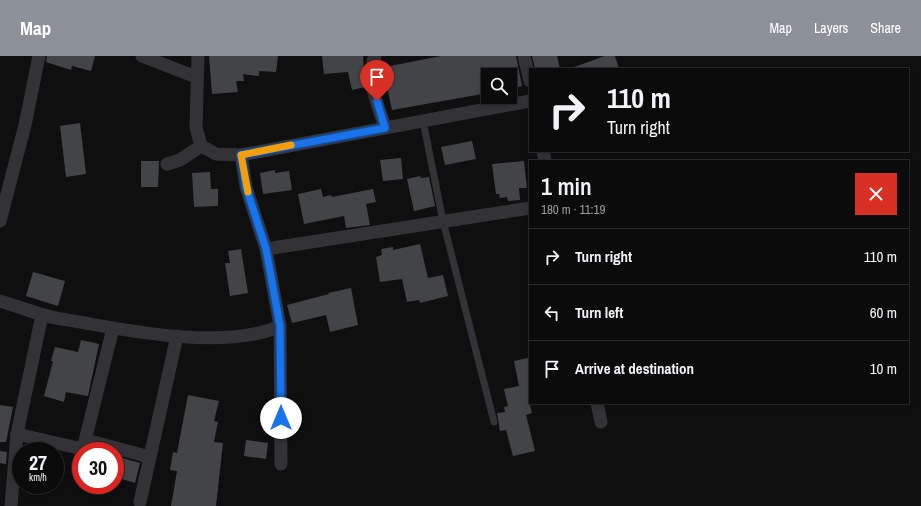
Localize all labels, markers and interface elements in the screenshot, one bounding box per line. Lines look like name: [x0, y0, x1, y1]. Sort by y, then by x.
text: Map: [20, 15, 51, 41]
text: Map: [770, 19, 792, 37]
text: Layers: [814, 19, 848, 37]
text: Share: [870, 19, 901, 37]
pin: [360, 60, 394, 101]
icon: arrive: [366, 66, 388, 88]
map controls: [481, 68, 517, 104]
button: search: [481, 68, 517, 104]
text: 110 m: [607, 79, 671, 117]
icon: right: [541, 84, 593, 136]
text: Turn right: [607, 115, 670, 140]
text: 1 min: [541, 170, 592, 202]
button: close: [855, 173, 897, 215]
text: 180 m · 11:19: [541, 201, 605, 218]
icon: right: [541, 246, 563, 268]
text: Turn right: [575, 246, 632, 267]
text: 110 m: [864, 246, 897, 267]
icon: left: [541, 302, 563, 324]
text: Turn left: [575, 302, 623, 323]
text: 60 m: [870, 302, 897, 323]
icon: arrive: [541, 358, 563, 380]
text: Arrive at destination: [575, 358, 694, 379]
text: 10 m: [870, 358, 897, 379]
position arrow: [260, 397, 302, 439]
speed limit sign: 30: [72, 442, 124, 494]
text: 27: [29, 449, 47, 476]
text: km/h: [29, 471, 47, 484]

